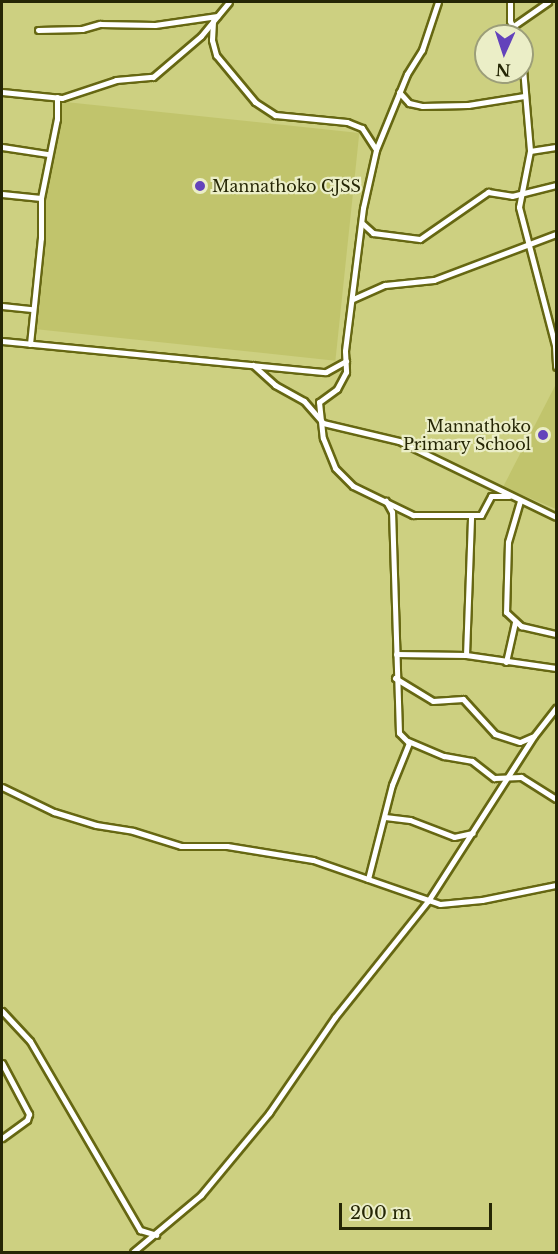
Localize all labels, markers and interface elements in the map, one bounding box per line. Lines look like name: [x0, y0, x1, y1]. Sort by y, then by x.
north arrow: [474, 24, 534, 84]
text: N: [495, 60, 511, 80]
place label: Mannathoko CJSS: [212, 176, 361, 196]
marker: Mannathoko CJSS: [193, 179, 207, 193]
place label: Mannathoko Primary School: [402, 416, 531, 454]
marker: Mannathoko Primary School: [536, 428, 550, 442]
scale bar: [342, 1191, 495, 1229]
text: 200 m: [350, 1202, 411, 1224]

